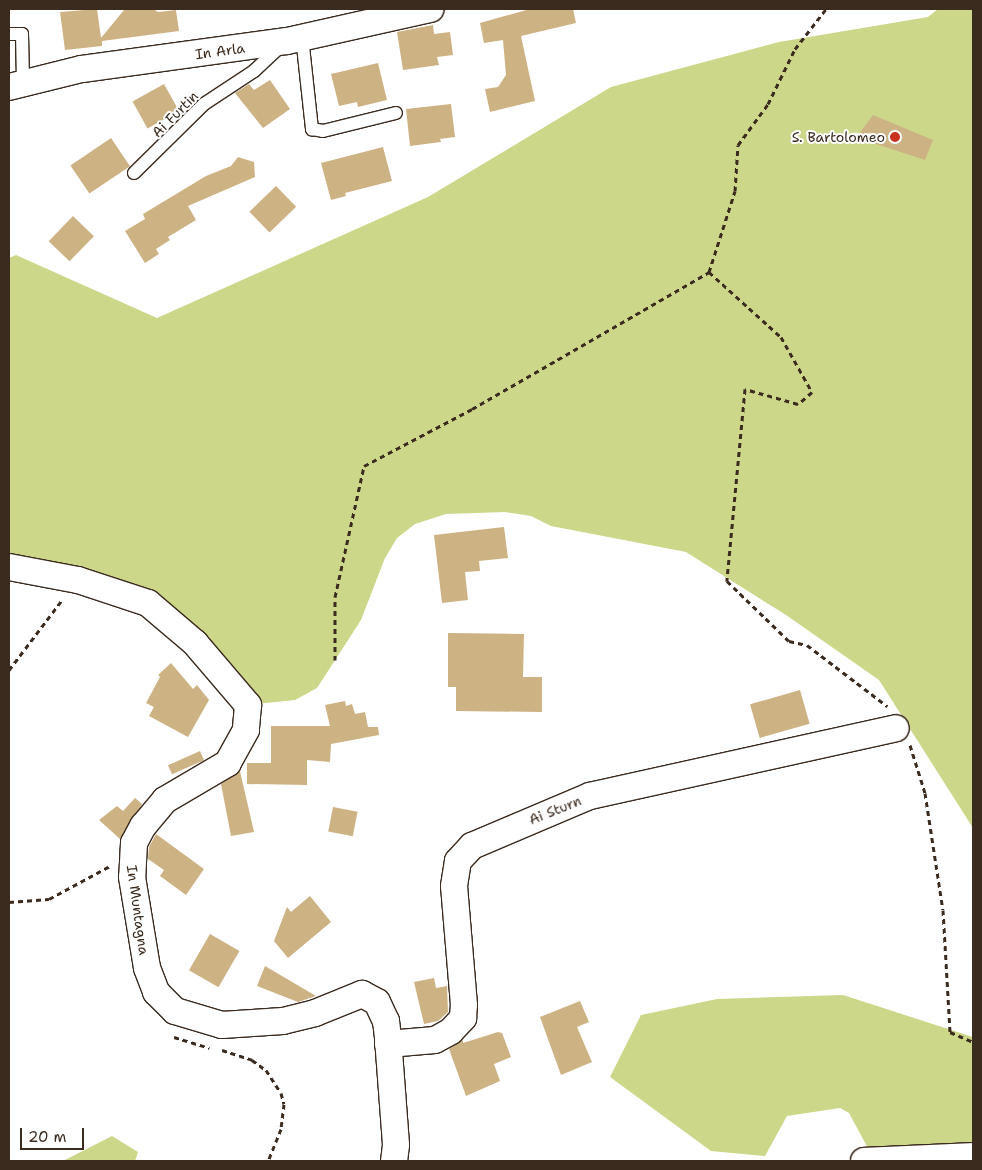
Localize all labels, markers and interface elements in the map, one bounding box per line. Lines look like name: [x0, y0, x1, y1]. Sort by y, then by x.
street label: In Arla: [194, 39, 246, 63]
street label: Ai Furtin: [148, 87, 202, 141]
place label: S. Bartolomeo: [792, 129, 885, 145]
marker: S. Bartolomeo: [889, 131, 901, 143]
street label: Ai Sturn: [526, 792, 584, 828]
street label: In Muntagna: [123, 864, 153, 956]
scale bar: [22, 1118, 86, 1150]
text: 20 m: [28, 1127, 67, 1147]

